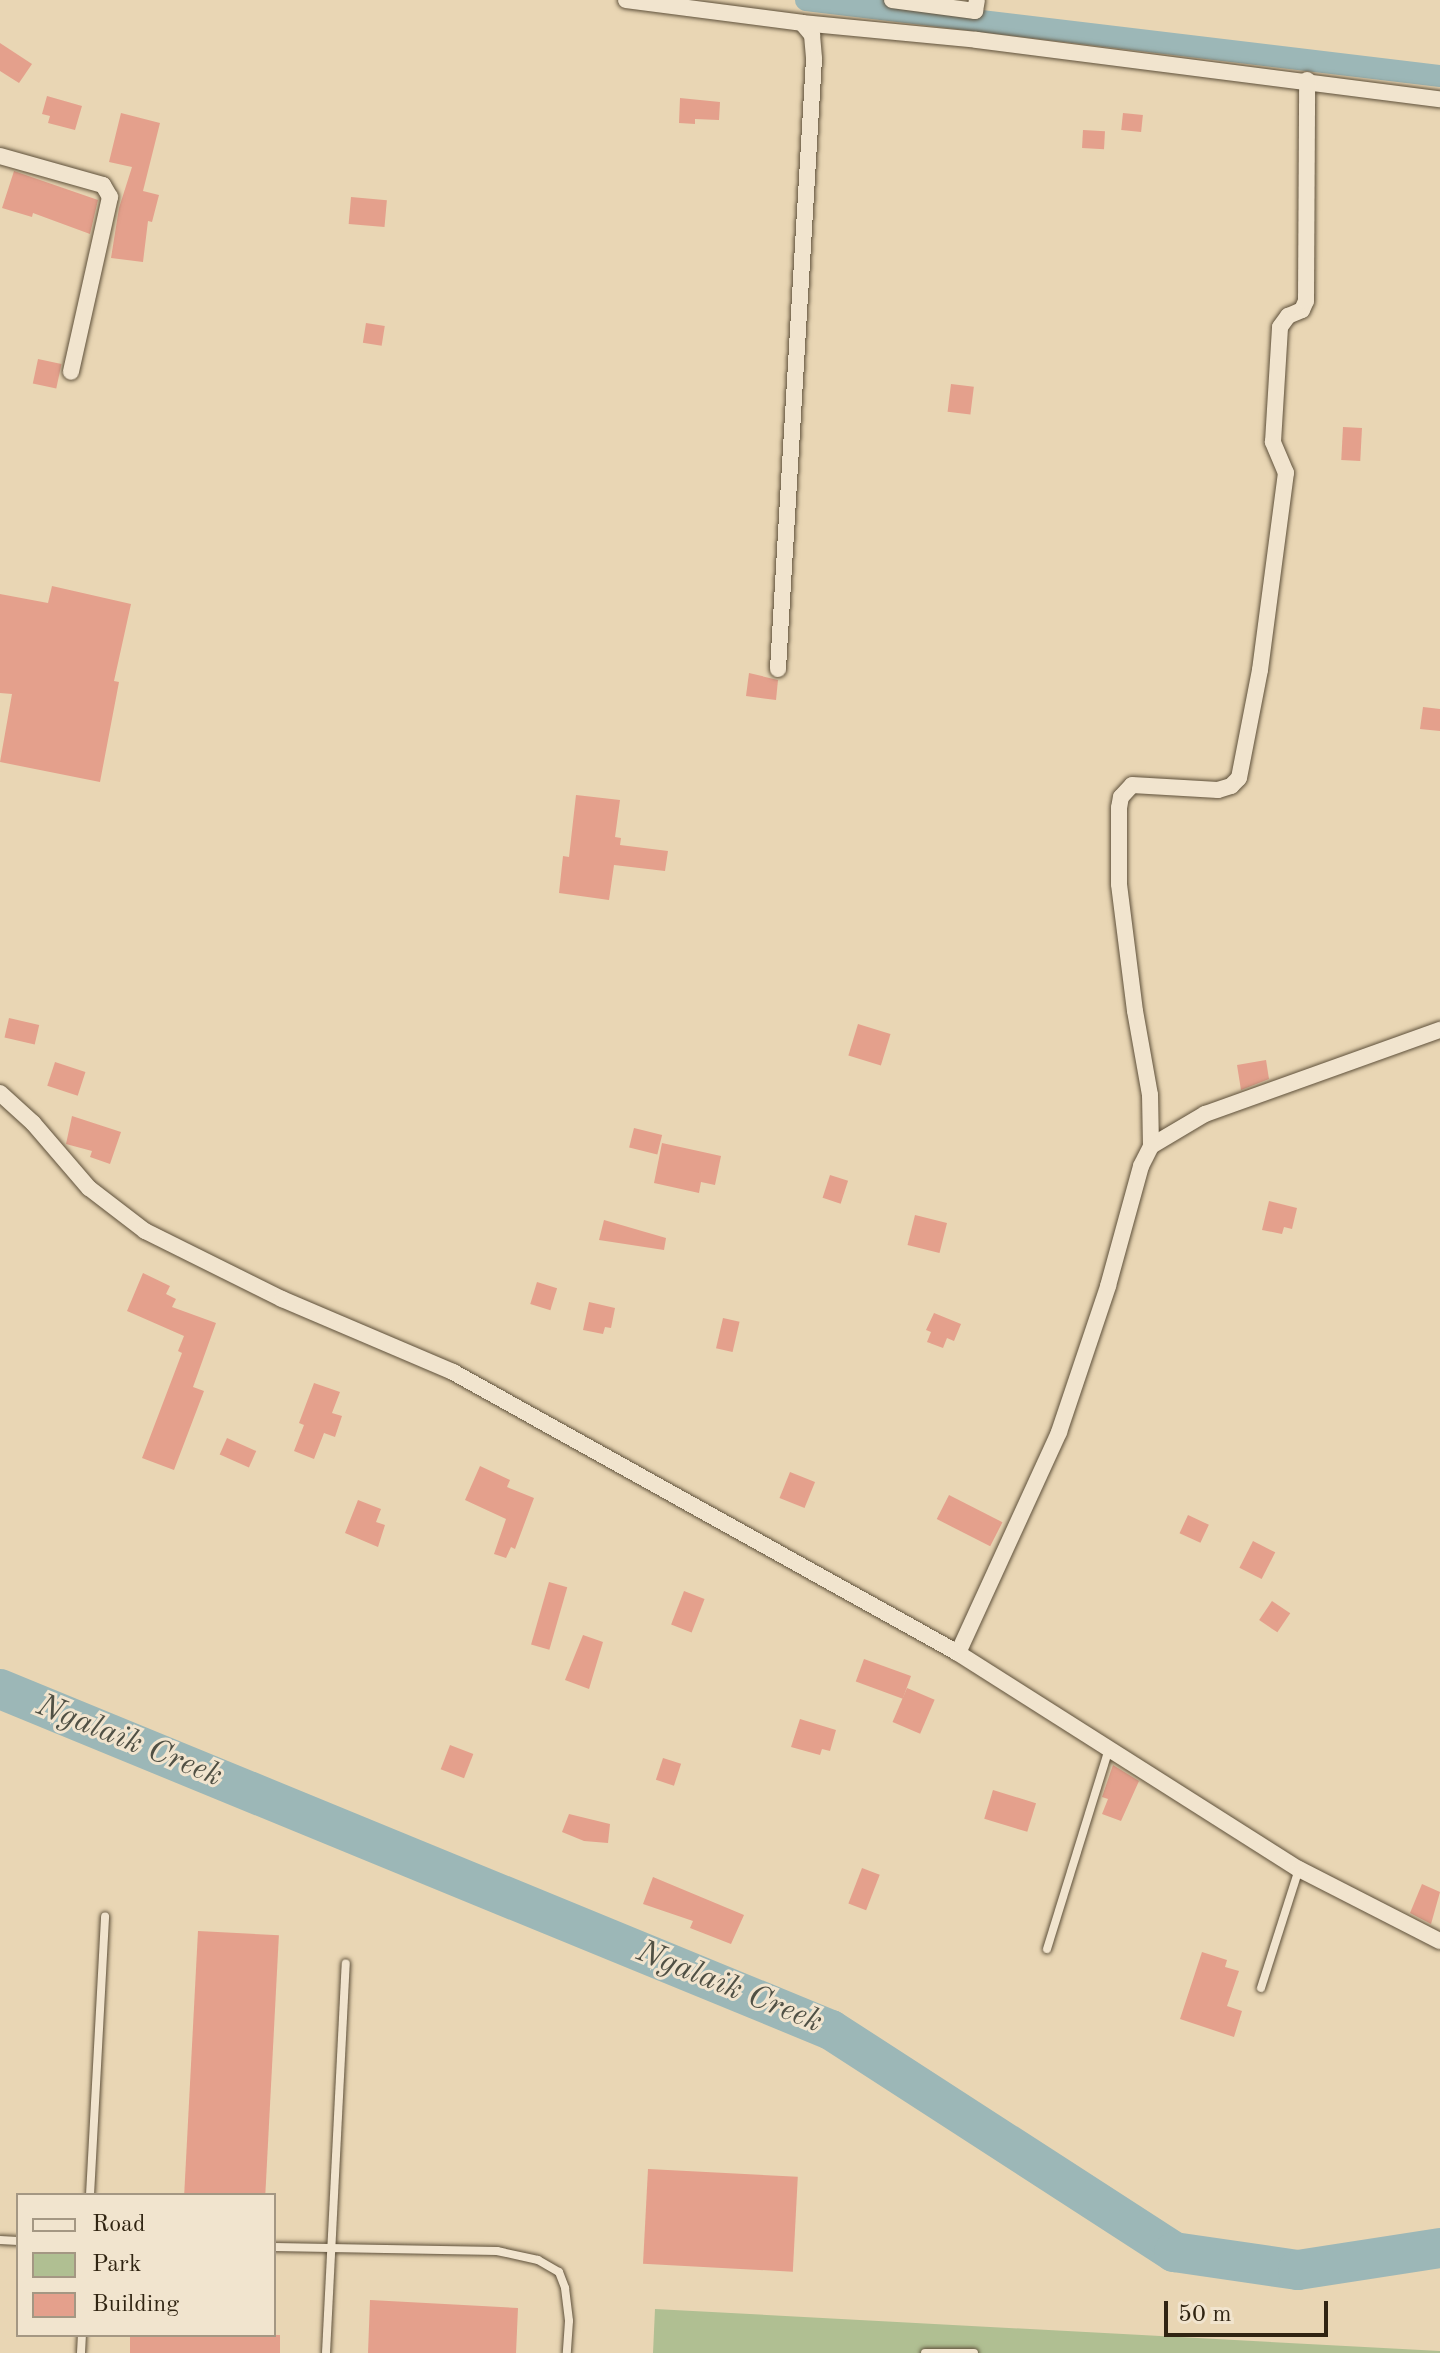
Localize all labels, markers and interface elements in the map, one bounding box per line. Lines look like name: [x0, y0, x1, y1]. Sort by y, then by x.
water label: Ngalaik Creek: [31, 1687, 227, 1797]
water label: Ngalaik Creek: [631, 1933, 827, 2043]
legend: [16, 2193, 276, 2337]
text: Road: [92, 2213, 145, 2237]
text: Park: [92, 2253, 141, 2277]
scale bar: [1168, 2285, 1332, 2335]
text: Building: [92, 2293, 179, 2317]
text: 50 m: [1178, 2303, 1232, 2327]

